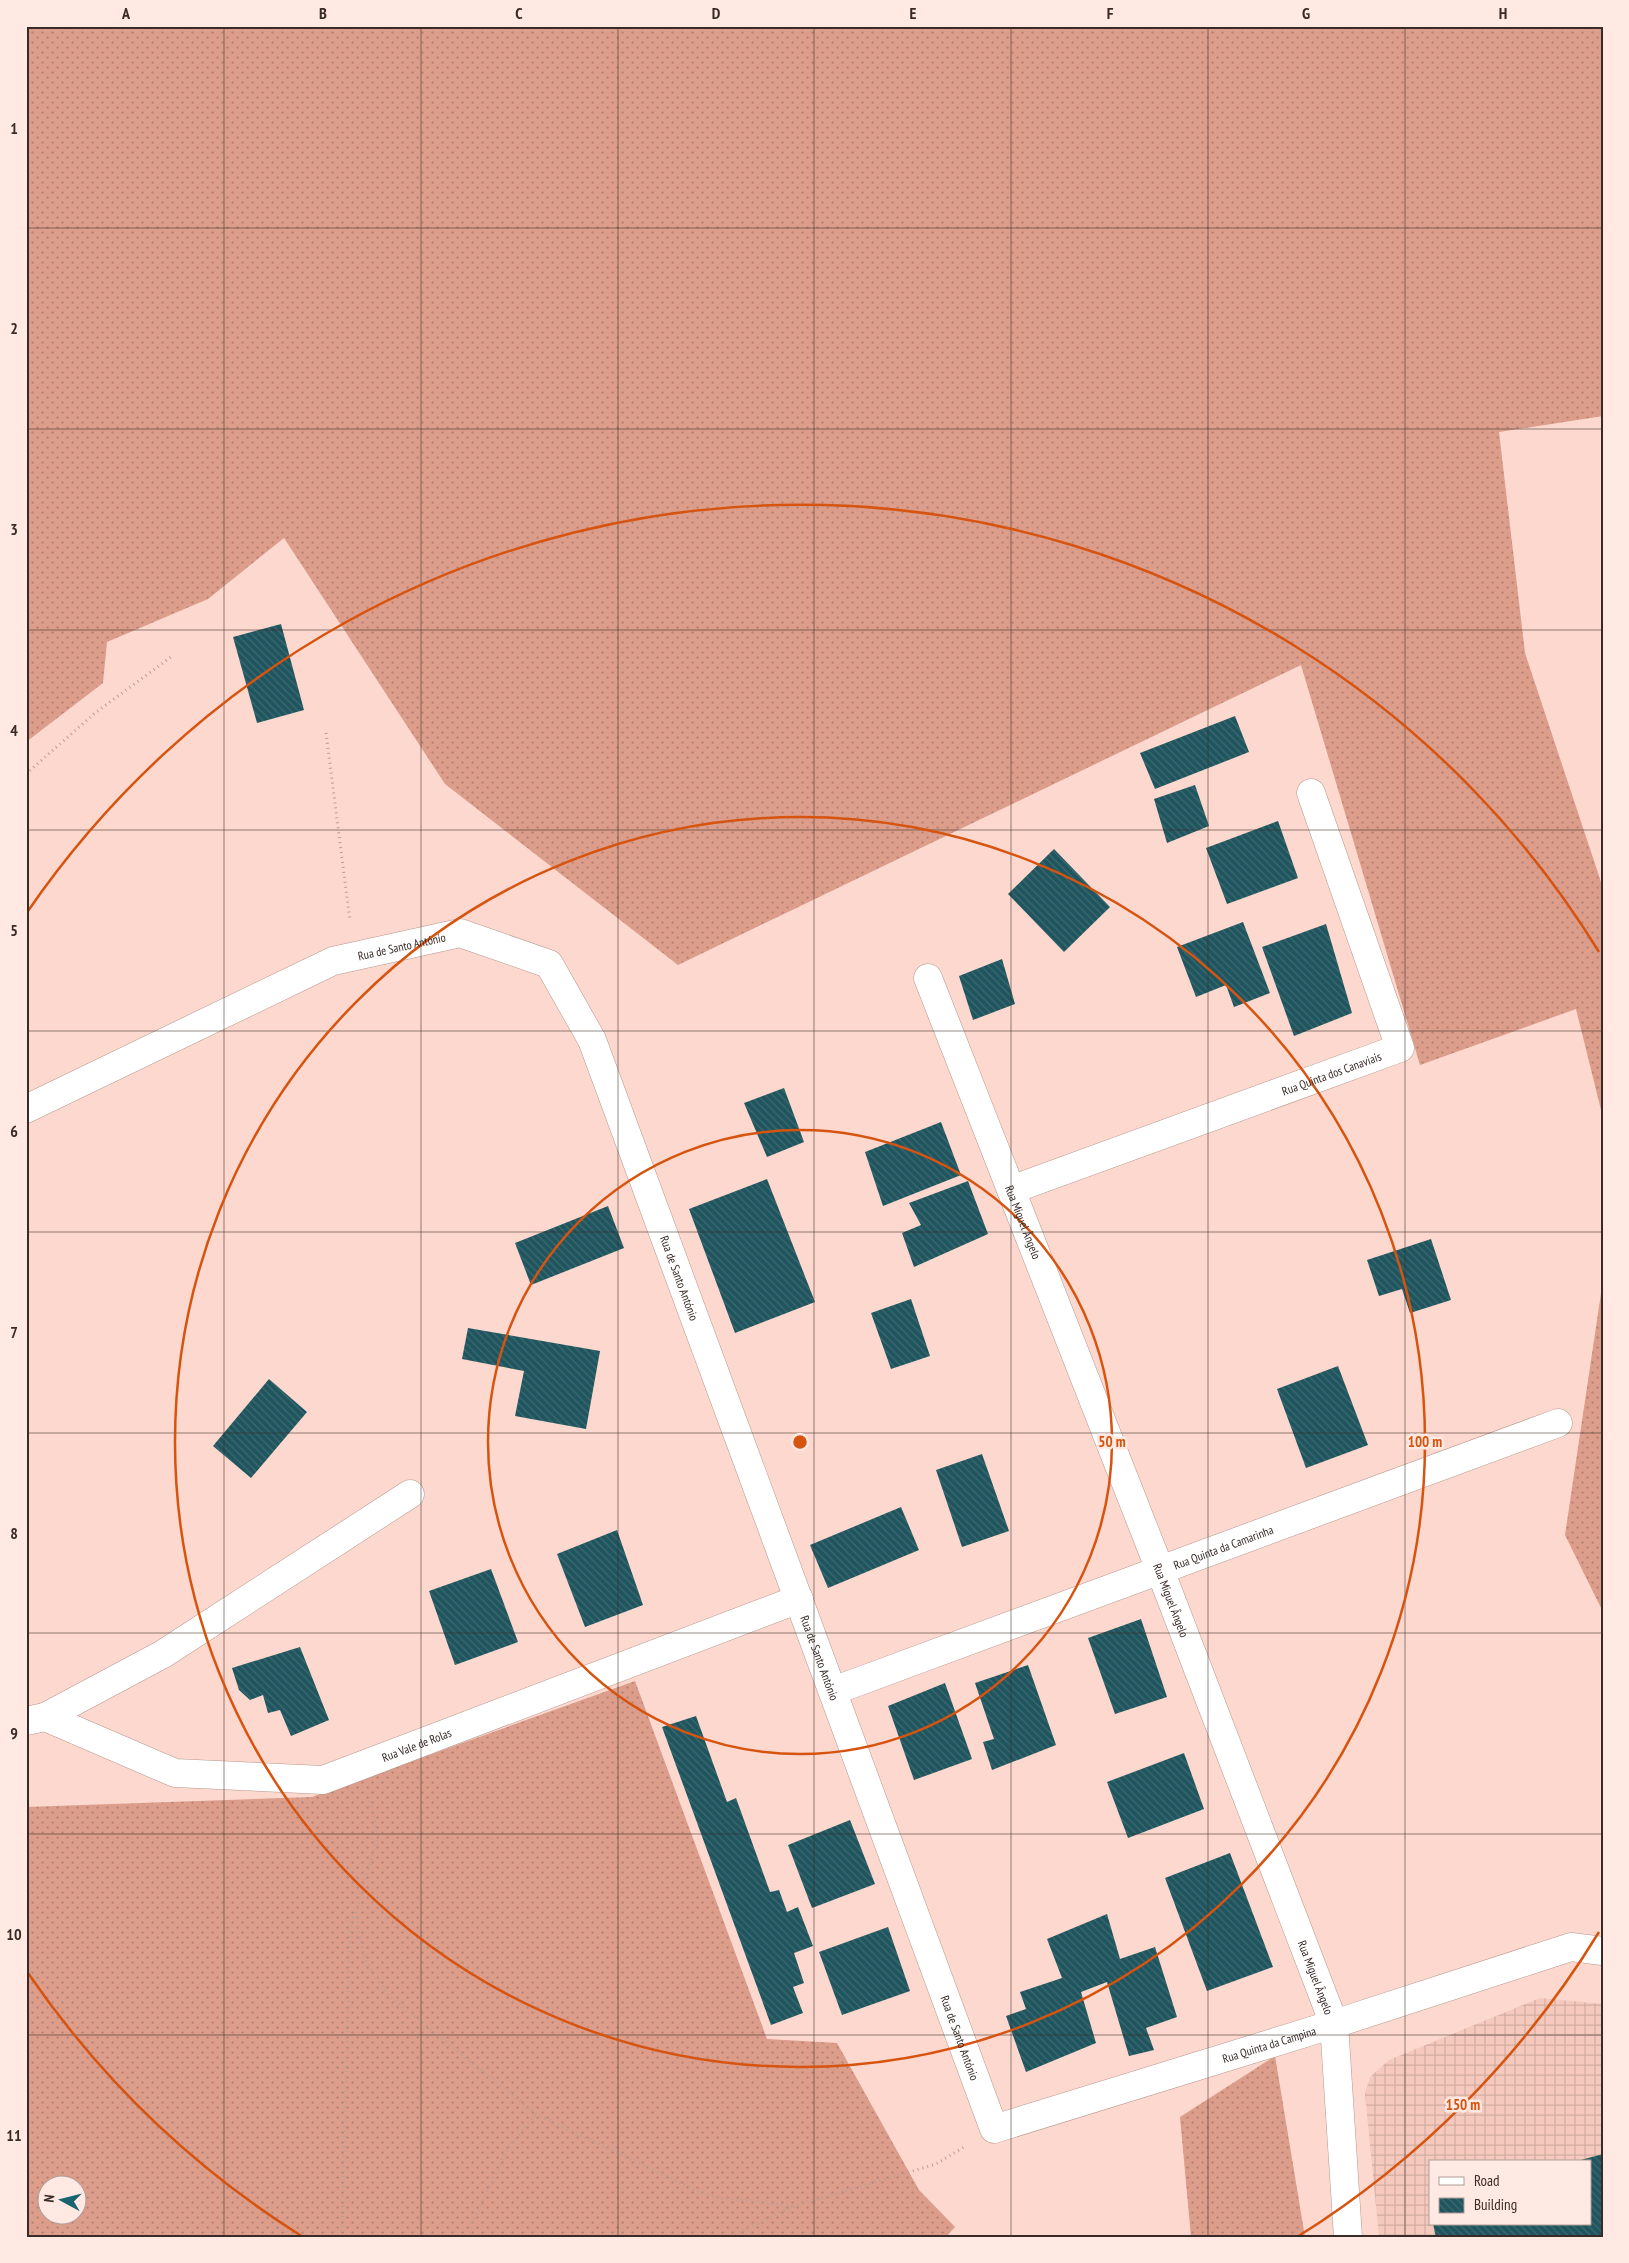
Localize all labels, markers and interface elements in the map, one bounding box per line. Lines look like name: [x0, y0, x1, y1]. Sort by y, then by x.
text: A: [121, 3, 131, 23]
text: B: [319, 3, 327, 23]
text: C: [515, 3, 523, 23]
text: D: [712, 3, 721, 23]
text: E: [910, 3, 917, 23]
text: F: [1107, 3, 1114, 23]
text: G: [1302, 3, 1310, 23]
text: H: [1499, 3, 1507, 23]
text: 1: [10, 118, 18, 138]
text: 2: [10, 318, 18, 338]
text: 3: [10, 519, 18, 539]
text: 4: [10, 720, 18, 740]
text: 5: [10, 920, 18, 940]
street label: Rua de Santo António: [356, 929, 447, 963]
street label: Rua Quinta dos Canaviais: [1280, 1048, 1383, 1098]
text: 6: [10, 1121, 18, 1141]
street label: Rua Miguel Ângelo: [1002, 1183, 1045, 1261]
street label: Rua de Santo António: [657, 1233, 702, 1322]
text: 7: [10, 1322, 18, 1342]
text: 50 m: [1098, 1432, 1126, 1451]
text: 100 m: [1408, 1432, 1442, 1451]
centre of rings: [791, 1433, 809, 1451]
street label: Rua Quinta da Camarinha: [1171, 1521, 1275, 1572]
text: 8: [10, 1523, 18, 1543]
street label: Rua Miguel Ângelo: [1150, 1561, 1192, 1639]
street label: Rua de Santo António: [798, 1613, 843, 1702]
text: 9: [10, 1723, 18, 1743]
street label: Rua Vale de Rolas: [380, 1724, 453, 1765]
text: 10: [6, 1924, 22, 1944]
street label: Rua Miguel Ângelo: [1295, 1938, 1337, 2016]
street label: Rua de Santo António: [938, 1993, 983, 2082]
street label: Rua Quinta da Campina: [1220, 2023, 1318, 2066]
text: 150 m: [1446, 2095, 1480, 2114]
text: 11: [6, 2125, 22, 2145]
legend: [1429, 2160, 1592, 2226]
text: Road: [1474, 2171, 1500, 2190]
north arrow: [38, 2176, 88, 2226]
text: N: [40, 2194, 58, 2203]
text: Building: [1474, 2195, 1517, 2214]

